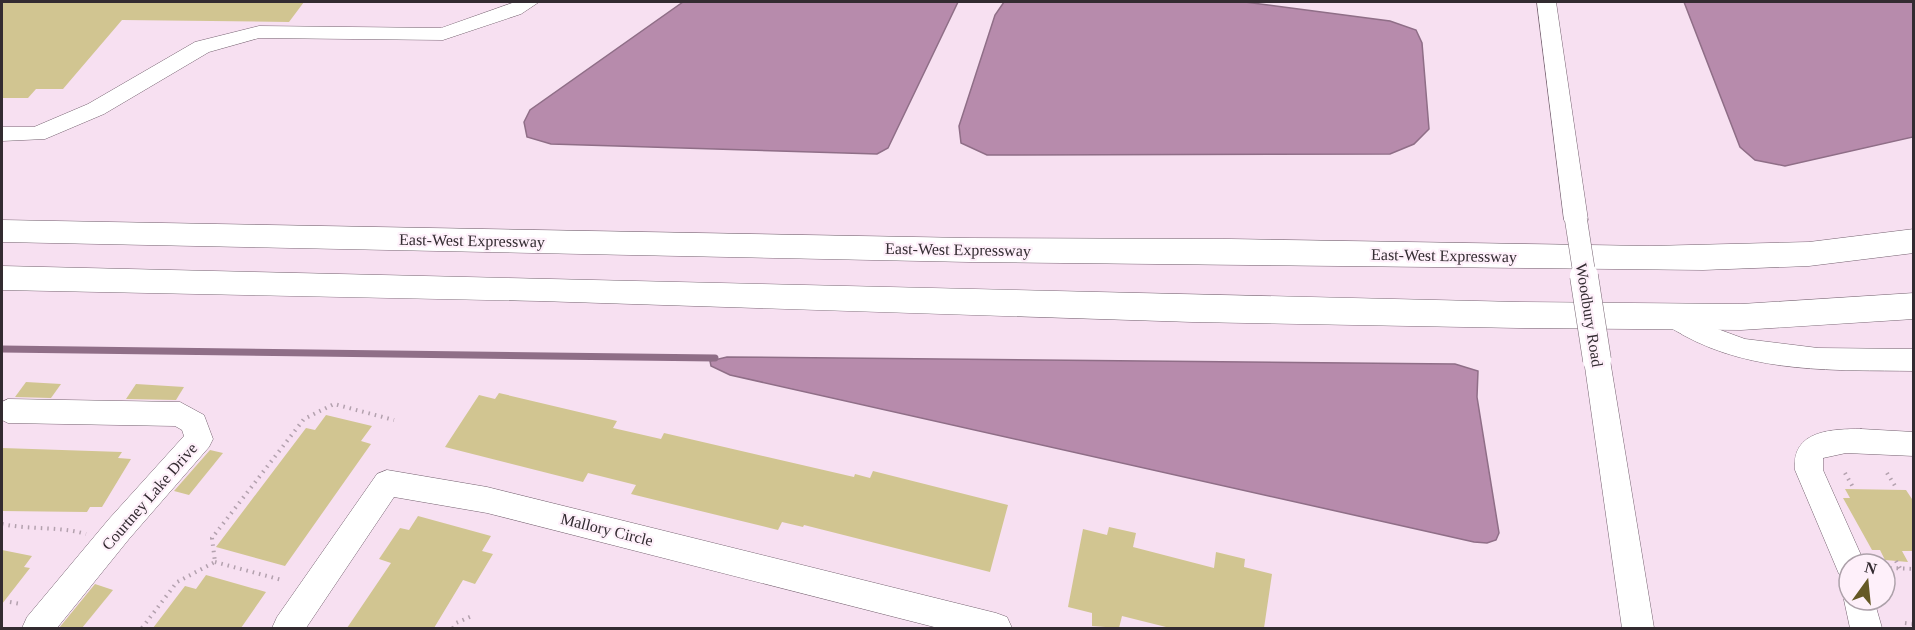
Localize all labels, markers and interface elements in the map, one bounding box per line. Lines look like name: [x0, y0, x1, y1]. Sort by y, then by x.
street label: East-West Expressway: [399, 231, 545, 251]
street label: East-West Expressway: [885, 240, 1031, 260]
street label: East-West Expressway: [1371, 246, 1517, 266]
street label: Woodbury Road: [1572, 262, 1606, 368]
street label: Courtney Lake Drive: [98, 439, 201, 554]
street label: Mallory Circle: [559, 510, 655, 550]
north arrow: [1837, 552, 1897, 612]
text: N: [1863, 558, 1879, 578]

